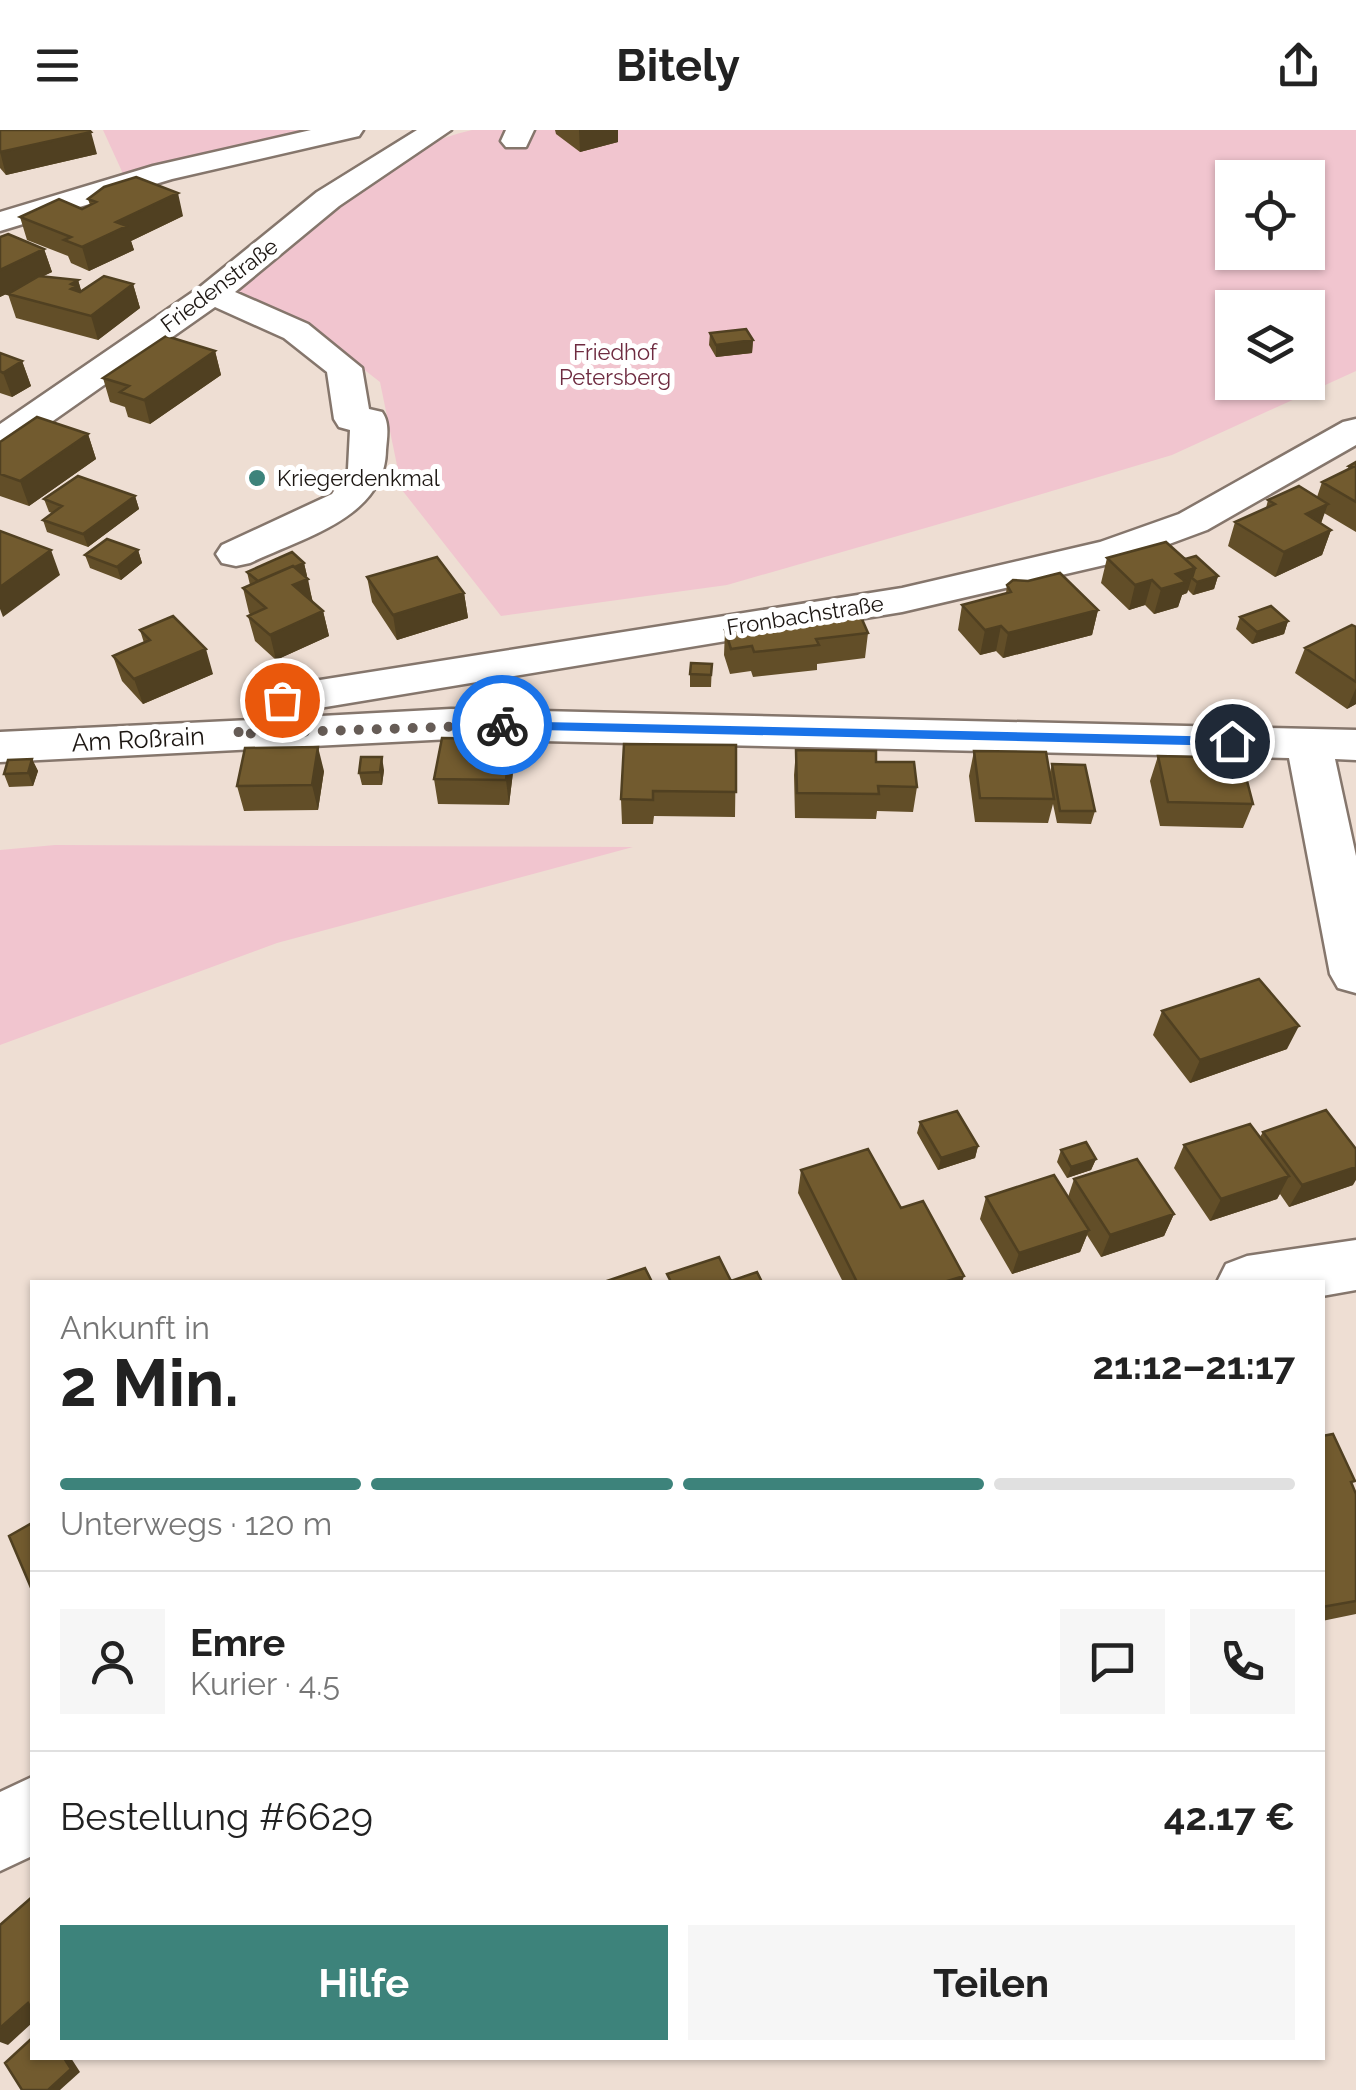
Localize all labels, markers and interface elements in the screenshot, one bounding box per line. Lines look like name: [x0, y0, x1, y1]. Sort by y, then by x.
icon: menu: [30, 38, 85, 93]
icon: share: [1271, 38, 1326, 93]
text: Bitely: [616, 39, 740, 92]
map controls: [1215, 160, 1325, 400]
button: locate: [1215, 160, 1325, 270]
street label: Friedenstraße: [155, 233, 283, 337]
button: layers: [1215, 290, 1325, 400]
park label: Friedhof Petersberg: [559, 339, 671, 390]
place label: Kriegerdenkmal: [277, 465, 440, 491]
marker: Kriegerdenkmal: [246, 467, 268, 489]
street label: Fronbachstraße: [725, 590, 885, 640]
pin: [240, 658, 325, 743]
icon: bag: [255, 673, 310, 728]
courier: [452, 675, 552, 775]
icon: bike: [475, 698, 530, 753]
pin: [1190, 699, 1275, 784]
icon: home: [1205, 714, 1260, 769]
street label: Am Roßrain: [71, 721, 205, 757]
text: Ankunft in: [60, 1309, 210, 1346]
text: 21:12–21:17: [1093, 1343, 1295, 1388]
text: 2 Min.: [60, 1345, 239, 1421]
text: Unterwegs · 120 m: [60, 1505, 332, 1542]
button: person: [60, 1609, 165, 1714]
button: chat: [1060, 1609, 1165, 1714]
button: phone: [1190, 1609, 1295, 1714]
text: Emre: [190, 1620, 285, 1665]
text: Kurier · 4.5: [190, 1665, 340, 1702]
text: Bestellung #6629: [60, 1794, 373, 1839]
text: 42.17 €: [1164, 1794, 1295, 1839]
button: Hilfe: [60, 1925, 668, 2040]
button: Teilen: [688, 1925, 1295, 2040]

